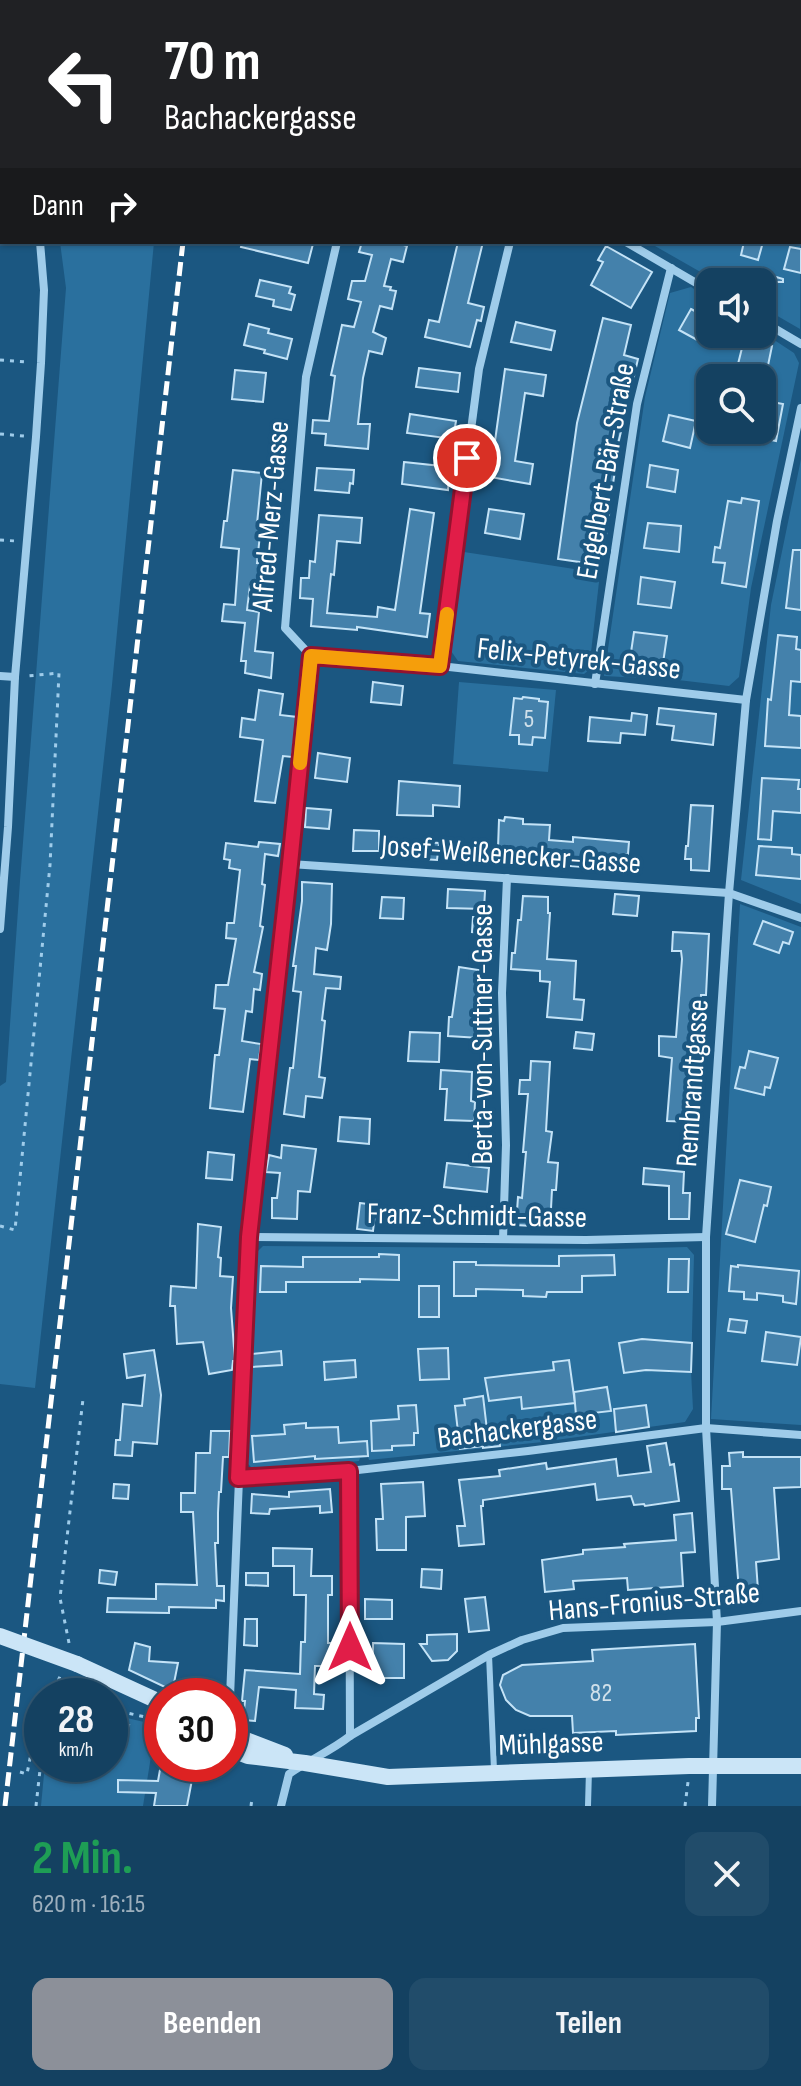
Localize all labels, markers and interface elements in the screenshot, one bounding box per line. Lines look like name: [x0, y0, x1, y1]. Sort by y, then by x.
text: 70 m: [164, 29, 261, 96]
icon: left: [32, 32, 136, 136]
text: Bachackergasse: [164, 97, 357, 140]
icon: right: [100, 184, 144, 228]
text: Dann: [32, 188, 84, 224]
map controls: [696, 268, 776, 444]
button: sound: [696, 268, 776, 348]
street label: Engelbert-Bär-Straße: [569, 360, 643, 582]
button: search: [696, 364, 776, 444]
street label: Alfred-Merz-Gasse: [245, 419, 297, 614]
pin: [433, 424, 501, 492]
icon: arrive: [445, 436, 489, 480]
street label: Felix-Petyrek-Gasse: [475, 630, 683, 688]
house number: 5: [524, 704, 534, 735]
street label: Josef-Weißenecker-Gasse: [379, 828, 642, 882]
street label: Berta-von-Suttner-Gasse: [465, 904, 501, 1164]
street label: Rembrandtgasse: [669, 998, 717, 1168]
street label: Franz-Schmidt-Gasse: [367, 1196, 587, 1236]
street label: Bachackergasse: [435, 1401, 599, 1457]
street label: Hans-Fronius-Straße: [547, 1575, 761, 1629]
position arrow: [308, 1605, 392, 1689]
speed limit sign: 30: [144, 1678, 248, 1782]
house number: 82: [590, 1678, 612, 1709]
text: 28: [58, 1696, 94, 1744]
street label: Mühlgasse: [498, 1724, 604, 1764]
text: km/h: [59, 1738, 93, 1762]
text: 2 Min.: [32, 1830, 133, 1887]
button: close: [685, 1832, 769, 1916]
text: 620 m · 16:15: [32, 1889, 145, 1920]
button: Beenden: [32, 1978, 393, 2070]
button: Teilen: [409, 1978, 769, 2070]

